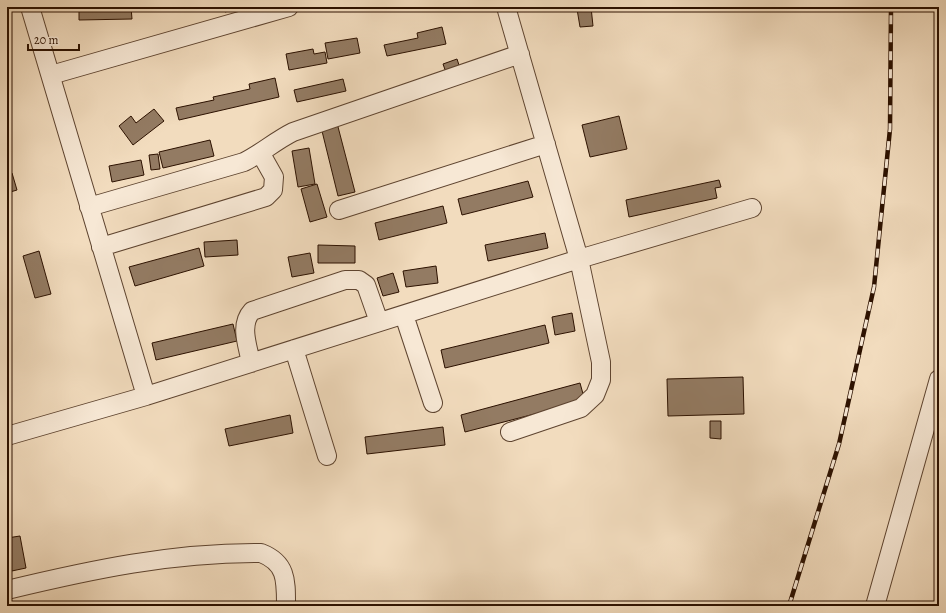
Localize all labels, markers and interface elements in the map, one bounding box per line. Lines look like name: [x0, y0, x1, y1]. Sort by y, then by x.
scale bar: [28, 26, 79, 52]
text: 20 m: [34, 32, 58, 48]

